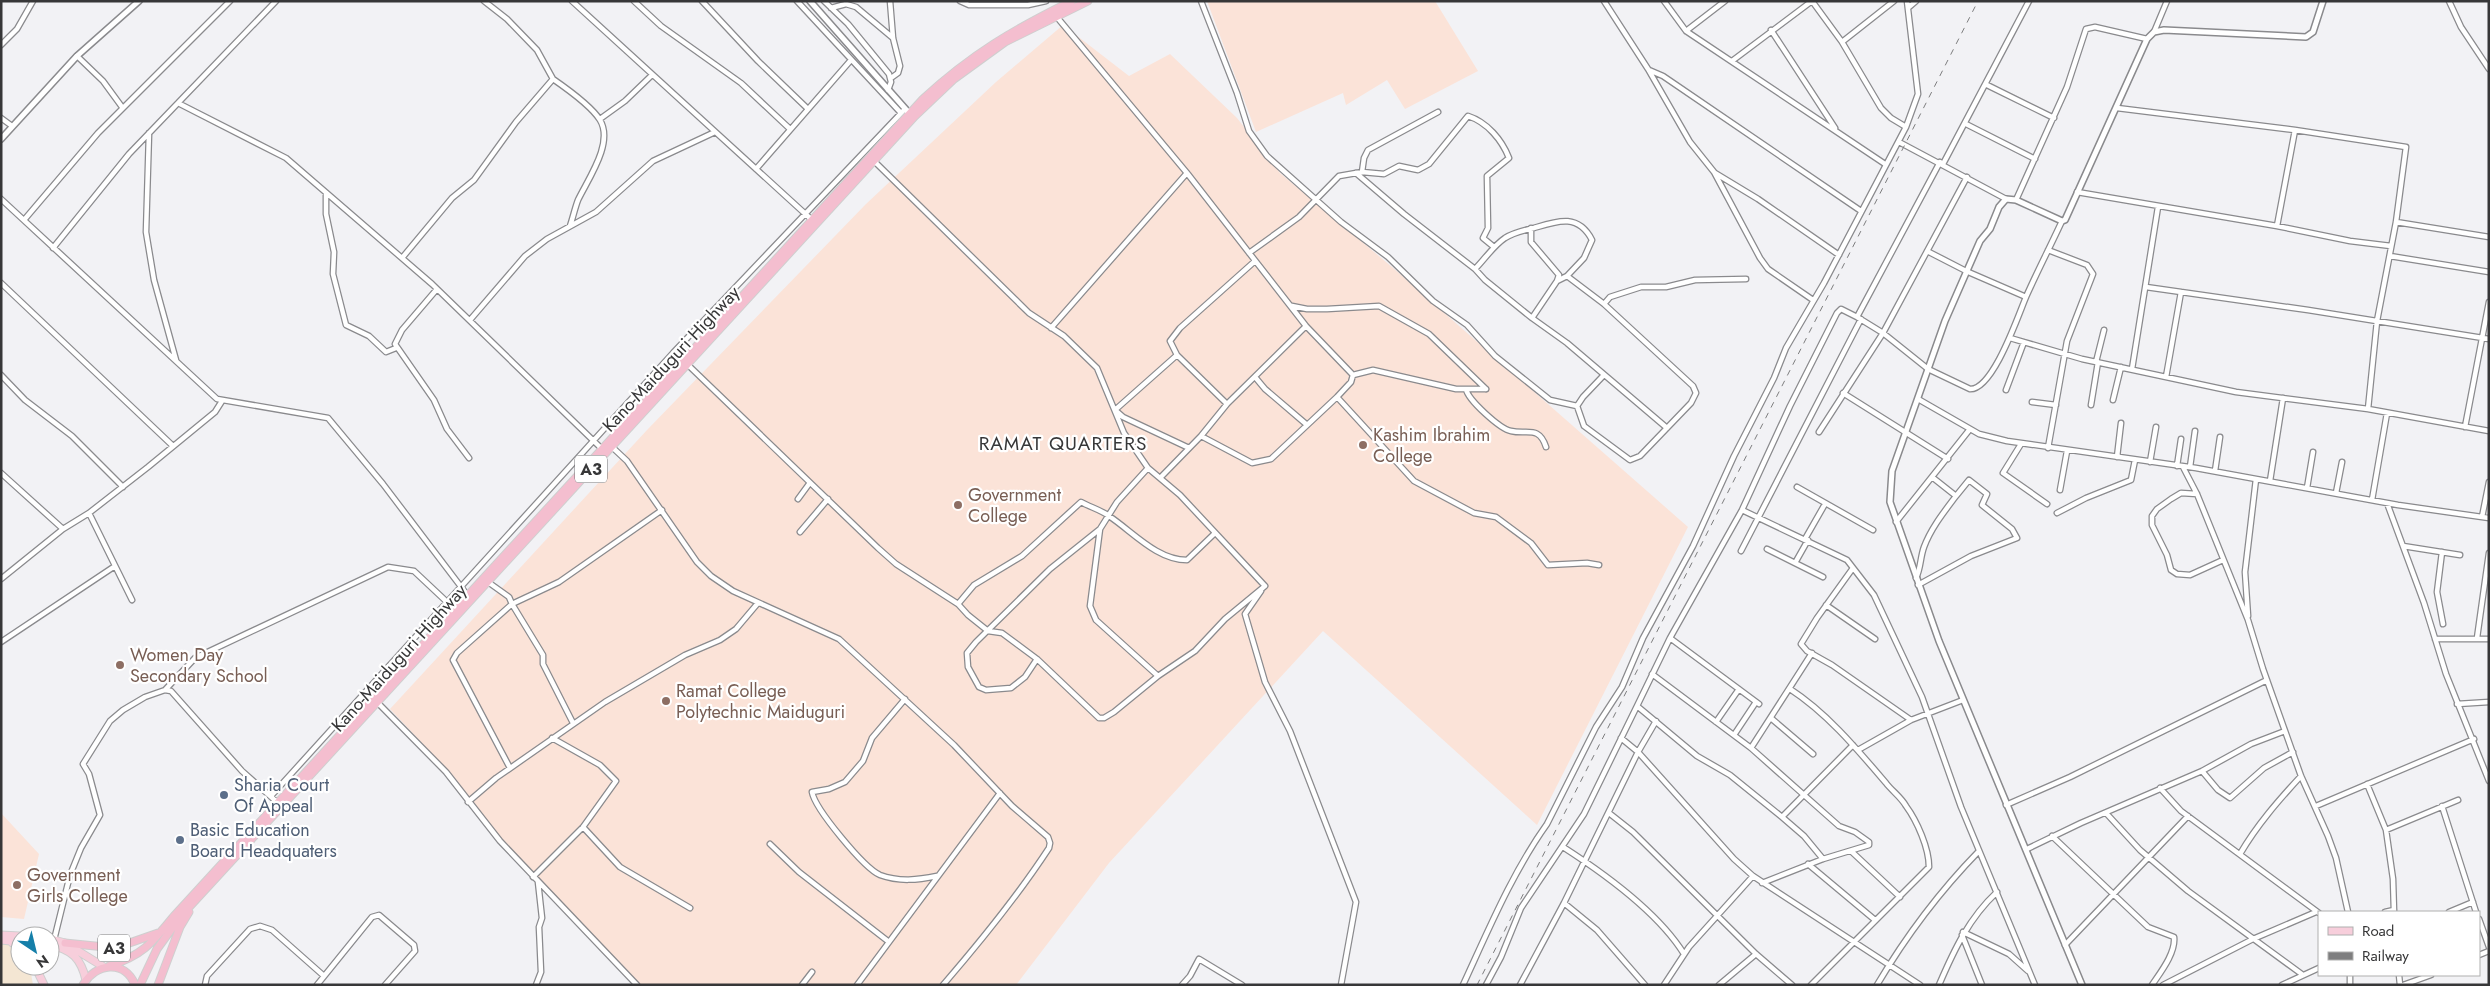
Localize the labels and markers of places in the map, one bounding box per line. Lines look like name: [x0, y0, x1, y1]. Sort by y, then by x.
place label: Kashim Ibrahim College: [1373, 422, 1490, 469]
marker: Kashim Ibrahim College: [1357, 439, 1369, 451]
place label: Government College: [968, 482, 1062, 529]
marker: Government College: [952, 499, 964, 511]
place label: Women Day Secondary School: [130, 642, 268, 689]
marker: Women Day Secondary School: [114, 659, 126, 671]
place label: Ramat College Polytechnic Maiduguri: [676, 678, 845, 725]
marker: Ramat College Polytechnic Maiduguri: [660, 695, 672, 707]
place label: Sharia Court Of Appeal: [234, 772, 330, 819]
marker: Sharia Court Of Appeal: [218, 789, 230, 801]
place label: Basic Education Board Headquaters: [190, 817, 337, 864]
marker: Basic Education Board Headquaters: [174, 834, 186, 846]
place label: Government Girls College: [27, 862, 128, 909]
marker: Government Girls College: [11, 879, 23, 891]

